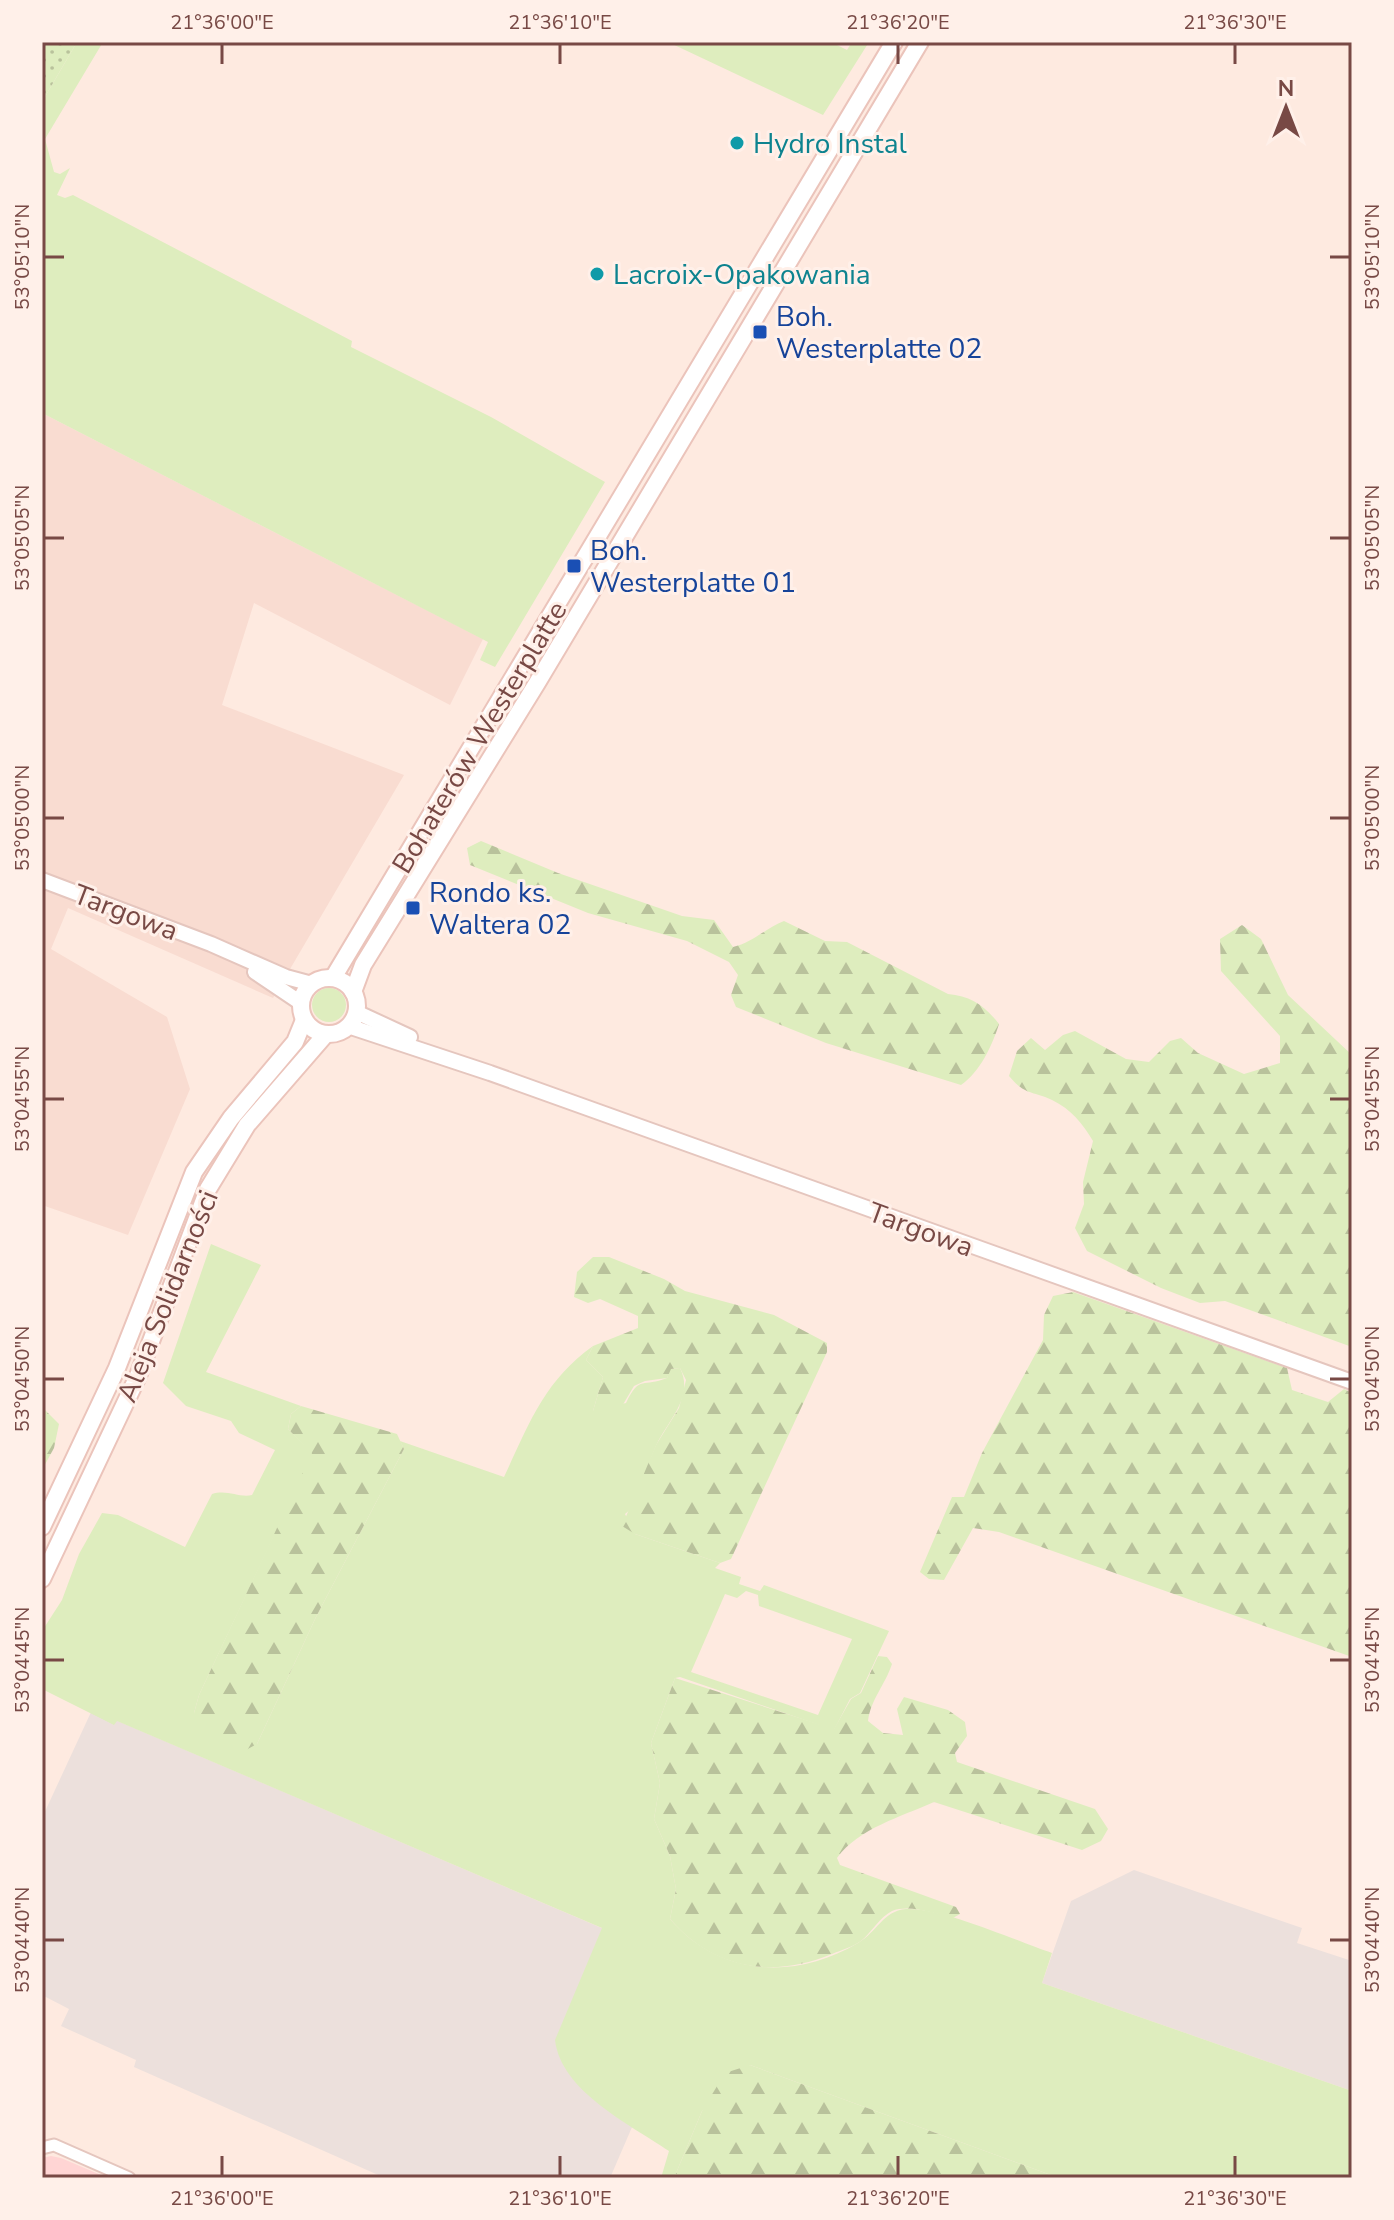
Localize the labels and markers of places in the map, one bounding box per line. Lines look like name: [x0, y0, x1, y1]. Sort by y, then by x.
place label: Hydro Instal: [753, 125, 907, 163]
marker: Hydro Instal: [728, 134, 746, 152]
place label: Lacroix-Opakowania: [613, 256, 871, 294]
marker: Lacroix-Opakowania: [588, 265, 606, 283]
place label: Boh. Westerplatte 02: [776, 298, 982, 368]
marker: Boh. Westerplatte 02: [751, 323, 769, 341]
place label: Boh. Westerplatte 01: [590, 532, 796, 602]
marker: Boh. Westerplatte 01: [565, 557, 583, 575]
place label: Rondo ks. Waltera 02: [429, 874, 571, 944]
marker: Rondo ks. Waltera 02: [404, 899, 422, 917]

